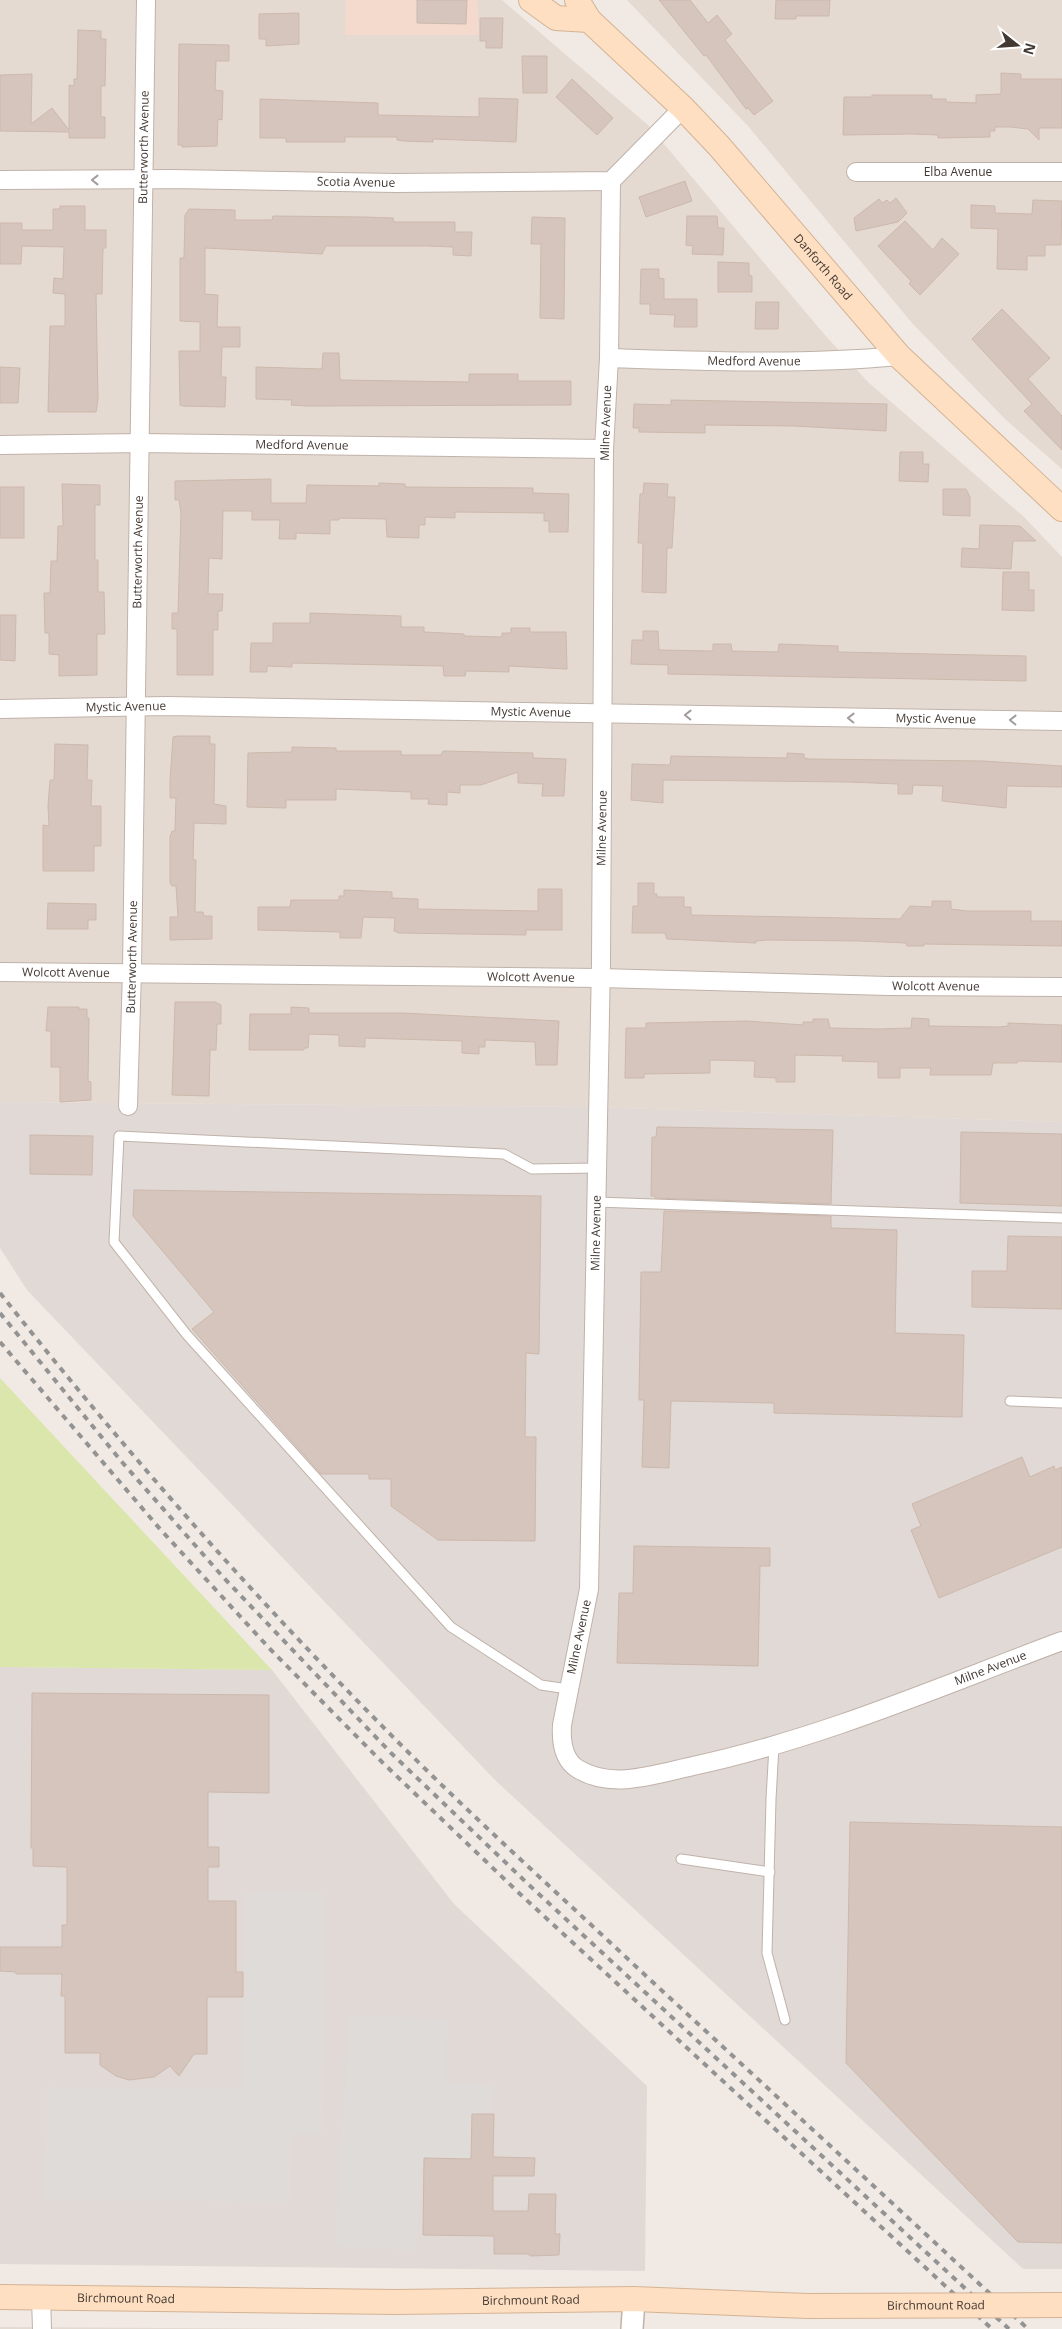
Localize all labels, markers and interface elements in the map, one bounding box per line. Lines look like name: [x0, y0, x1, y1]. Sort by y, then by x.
north arrow: [992, 20, 1042, 70]
text: N: [1019, 41, 1041, 57]
street label: Butterworth Avenue: [134, 90, 153, 204]
street label: Elba Avenue: [924, 163, 993, 180]
street label: Scotia Avenue: [317, 173, 396, 191]
one-way arrow: [90, 175, 98, 185]
street label: Danforth Road: [790, 230, 856, 304]
street label: Medford Avenue: [707, 352, 801, 370]
street label: Milne Avenue: [596, 385, 615, 461]
street label: Medford Avenue: [255, 435, 349, 454]
street label: Butterworth Avenue: [128, 495, 147, 609]
street label: Mystic Avenue: [86, 697, 167, 715]
street label: Mystic Avenue: [491, 702, 572, 721]
street label: Mystic Avenue: [895, 709, 977, 728]
one-way arrow: [684, 710, 692, 720]
one-way arrow: [847, 713, 854, 723]
one-way arrow: [1009, 715, 1017, 726]
street label: Milne Avenue: [592, 790, 611, 866]
street label: Butterworth Avenue: [122, 900, 141, 1014]
street label: Wolcott Avenue: [22, 963, 110, 981]
street label: Wolcott Avenue: [487, 968, 575, 986]
street label: Wolcott Avenue: [892, 977, 980, 995]
street label: Milne Avenue: [586, 1195, 605, 1271]
street label: Milne Avenue: [562, 1598, 595, 1676]
street label: Milne Avenue: [952, 1646, 1029, 1689]
street label: Birchmount Road: [77, 2289, 175, 2307]
street label: Birchmount Road: [482, 2291, 580, 2309]
street label: Birchmount Road: [887, 2296, 985, 2314]

